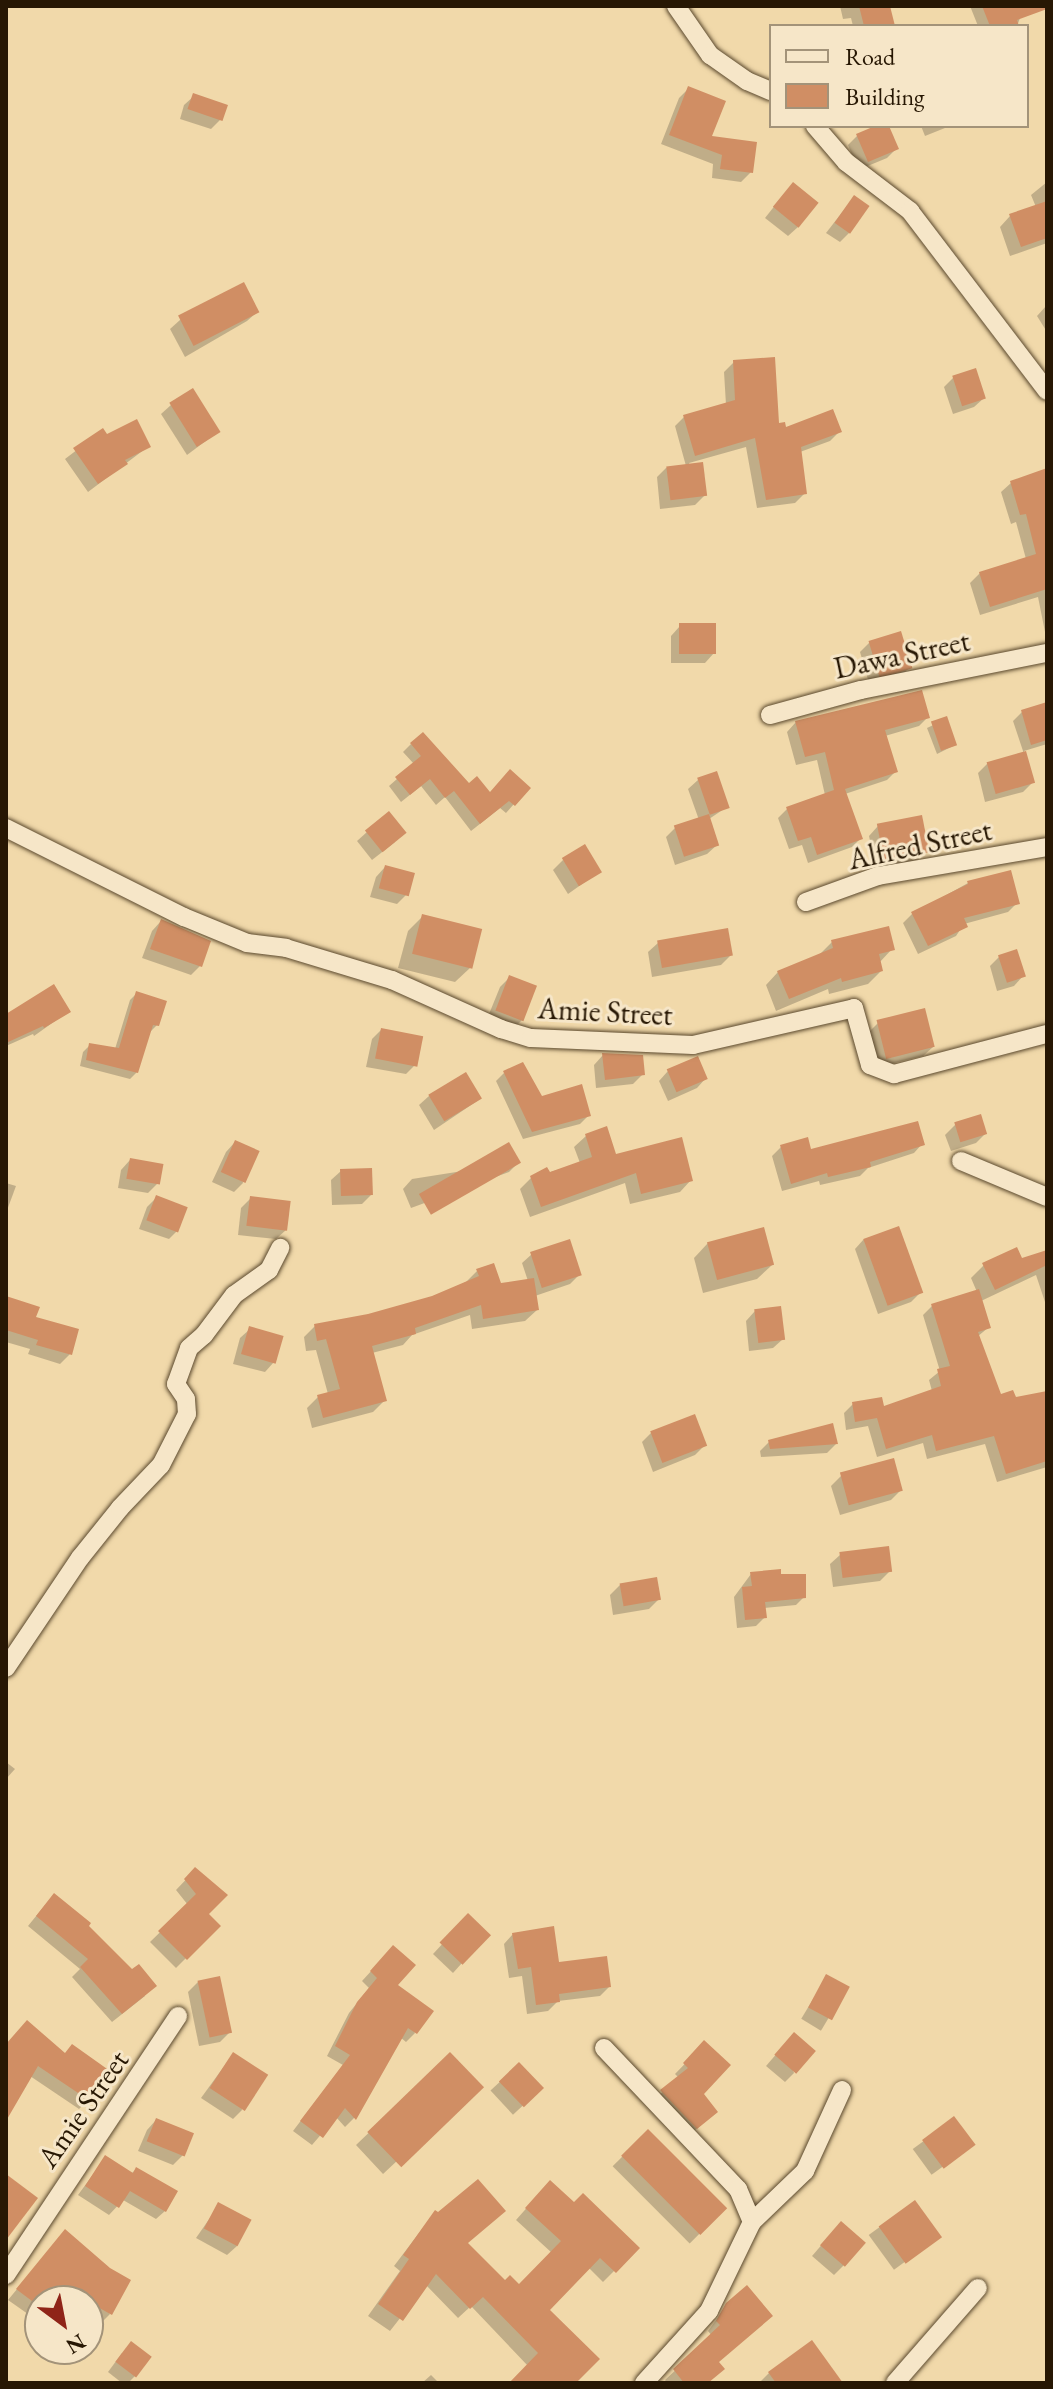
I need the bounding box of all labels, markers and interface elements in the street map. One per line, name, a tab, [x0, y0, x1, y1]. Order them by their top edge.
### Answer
legend	[769, 24, 1029, 128]
text: Road	[845, 41, 895, 72]
text: Building	[845, 81, 925, 112]
street label: Dawa Street	[831, 623, 973, 687]
street label: Alfred Street	[845, 812, 995, 878]
street label: Amie Street	[537, 990, 673, 1034]
street label: Amie Street	[30, 2043, 136, 2175]
north arrow	[24, 2285, 104, 2365]
text: N	[61, 2327, 91, 2361]

